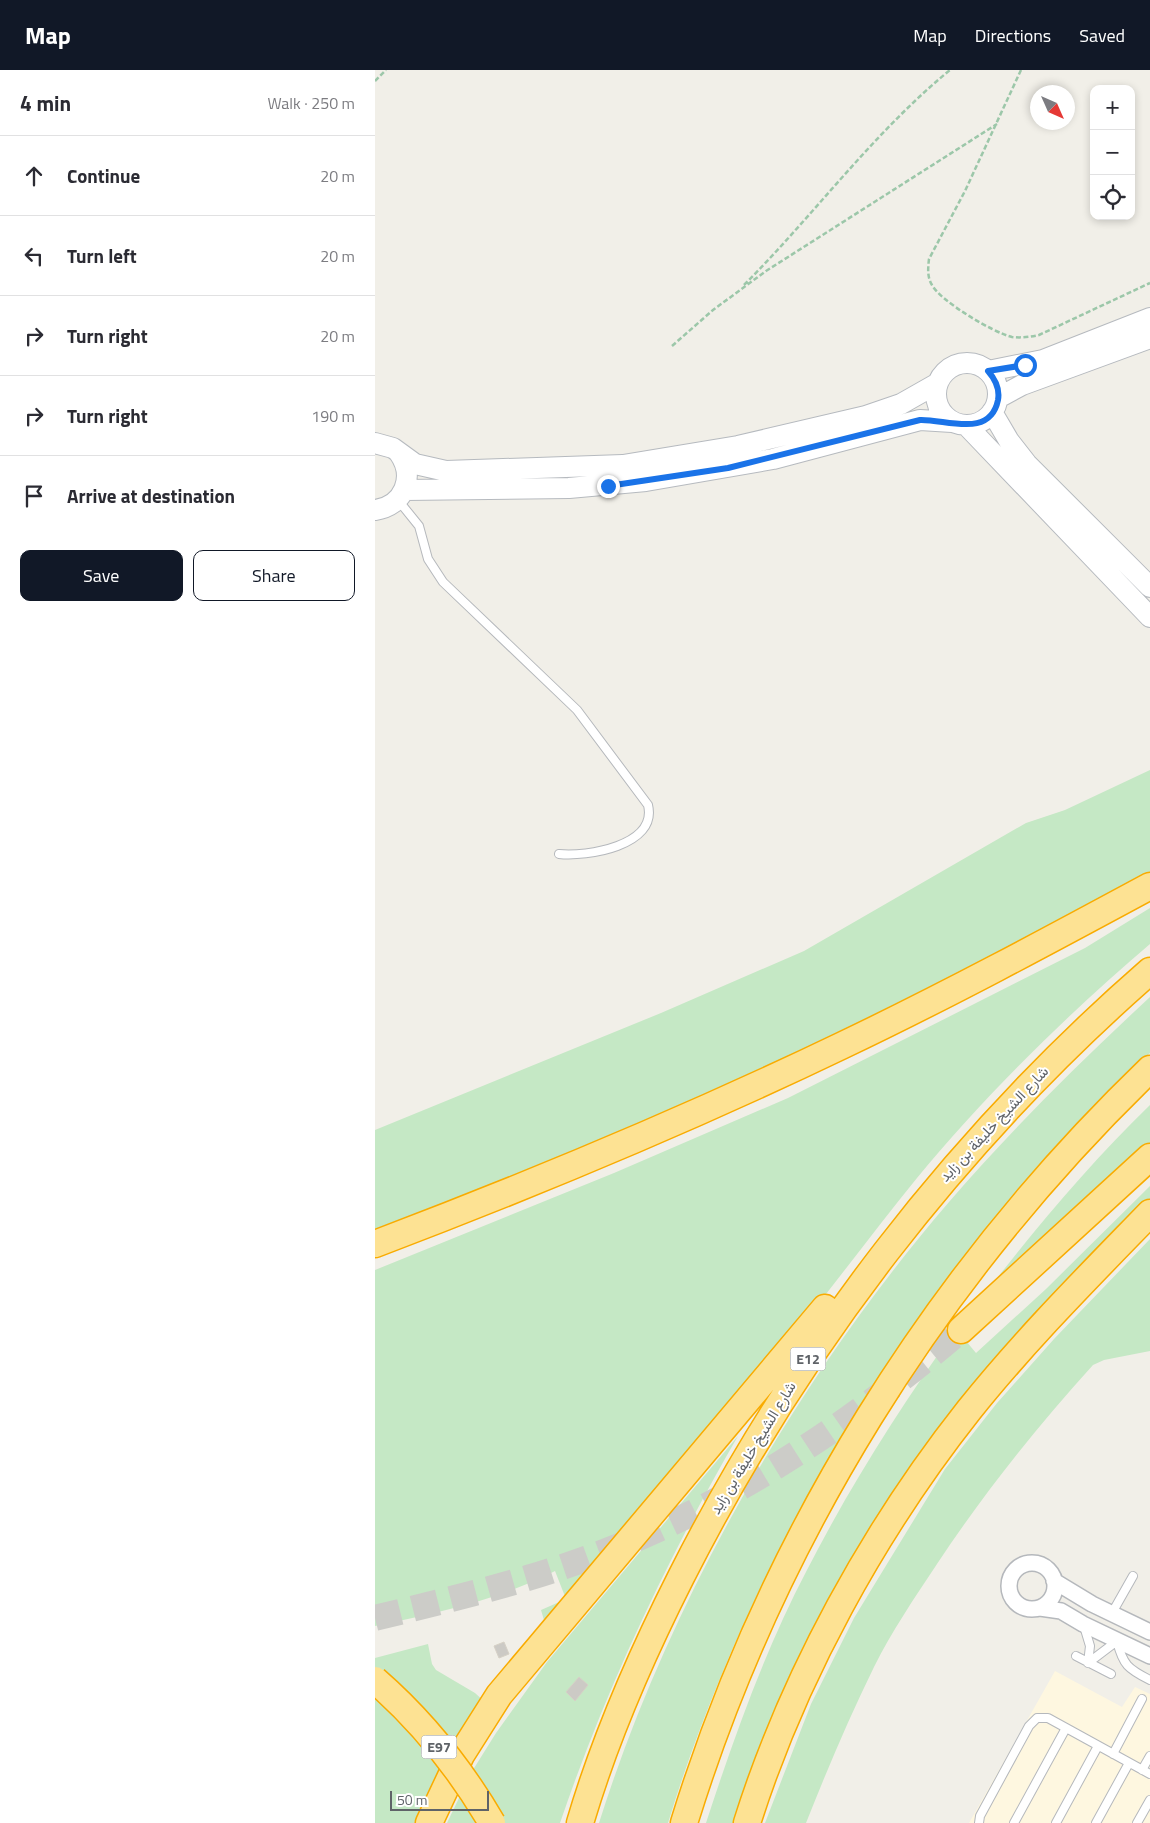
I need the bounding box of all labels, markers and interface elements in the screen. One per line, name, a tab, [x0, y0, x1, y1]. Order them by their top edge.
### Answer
text: Map	[25, 17, 71, 53]
text: Map	[913, 22, 947, 49]
text: Directions	[975, 22, 1051, 49]
text: Saved	[1079, 22, 1125, 49]
north arrow	[1030, 85, 1075, 130]
map controls	[1090, 85, 1135, 220]
button: +	[1090, 85, 1135, 130]
text: 4 min	[20, 87, 71, 119]
text: Walk · 250 m	[267, 91, 355, 115]
button: −	[1090, 130, 1135, 175]
text: Continue	[67, 161, 140, 190]
icon: ahead	[20, 162, 48, 190]
text: 20 m	[320, 164, 355, 188]
button: locate	[1090, 175, 1135, 220]
text: Turn left	[67, 241, 137, 270]
icon: left	[20, 242, 48, 270]
text: 20 m	[320, 244, 355, 268]
text: Turn right	[67, 321, 148, 350]
icon: right	[20, 322, 48, 350]
text: 20 m	[320, 324, 355, 348]
route start	[1014, 354, 1037, 377]
text: Turn right	[67, 401, 148, 430]
icon: right	[20, 402, 48, 430]
text: 190 m	[311, 404, 355, 428]
route end	[597, 475, 620, 498]
text: Arrive at destination	[67, 481, 235, 510]
icon: arrive	[20, 482, 48, 510]
button: Save	[20, 550, 183, 601]
button: Share	[193, 550, 355, 601]
street label: شارع الشيخ خليفة بن زايد	[934, 1060, 1054, 1187]
road number: E12	[791, 1348, 825, 1370]
street label: شارع الشيخ خليفة بن زايد	[704, 1377, 802, 1519]
road number: E97	[421, 1735, 457, 1758]
scale bar	[390, 1788, 489, 1811]
text: 50 m	[397, 1789, 427, 1810]

